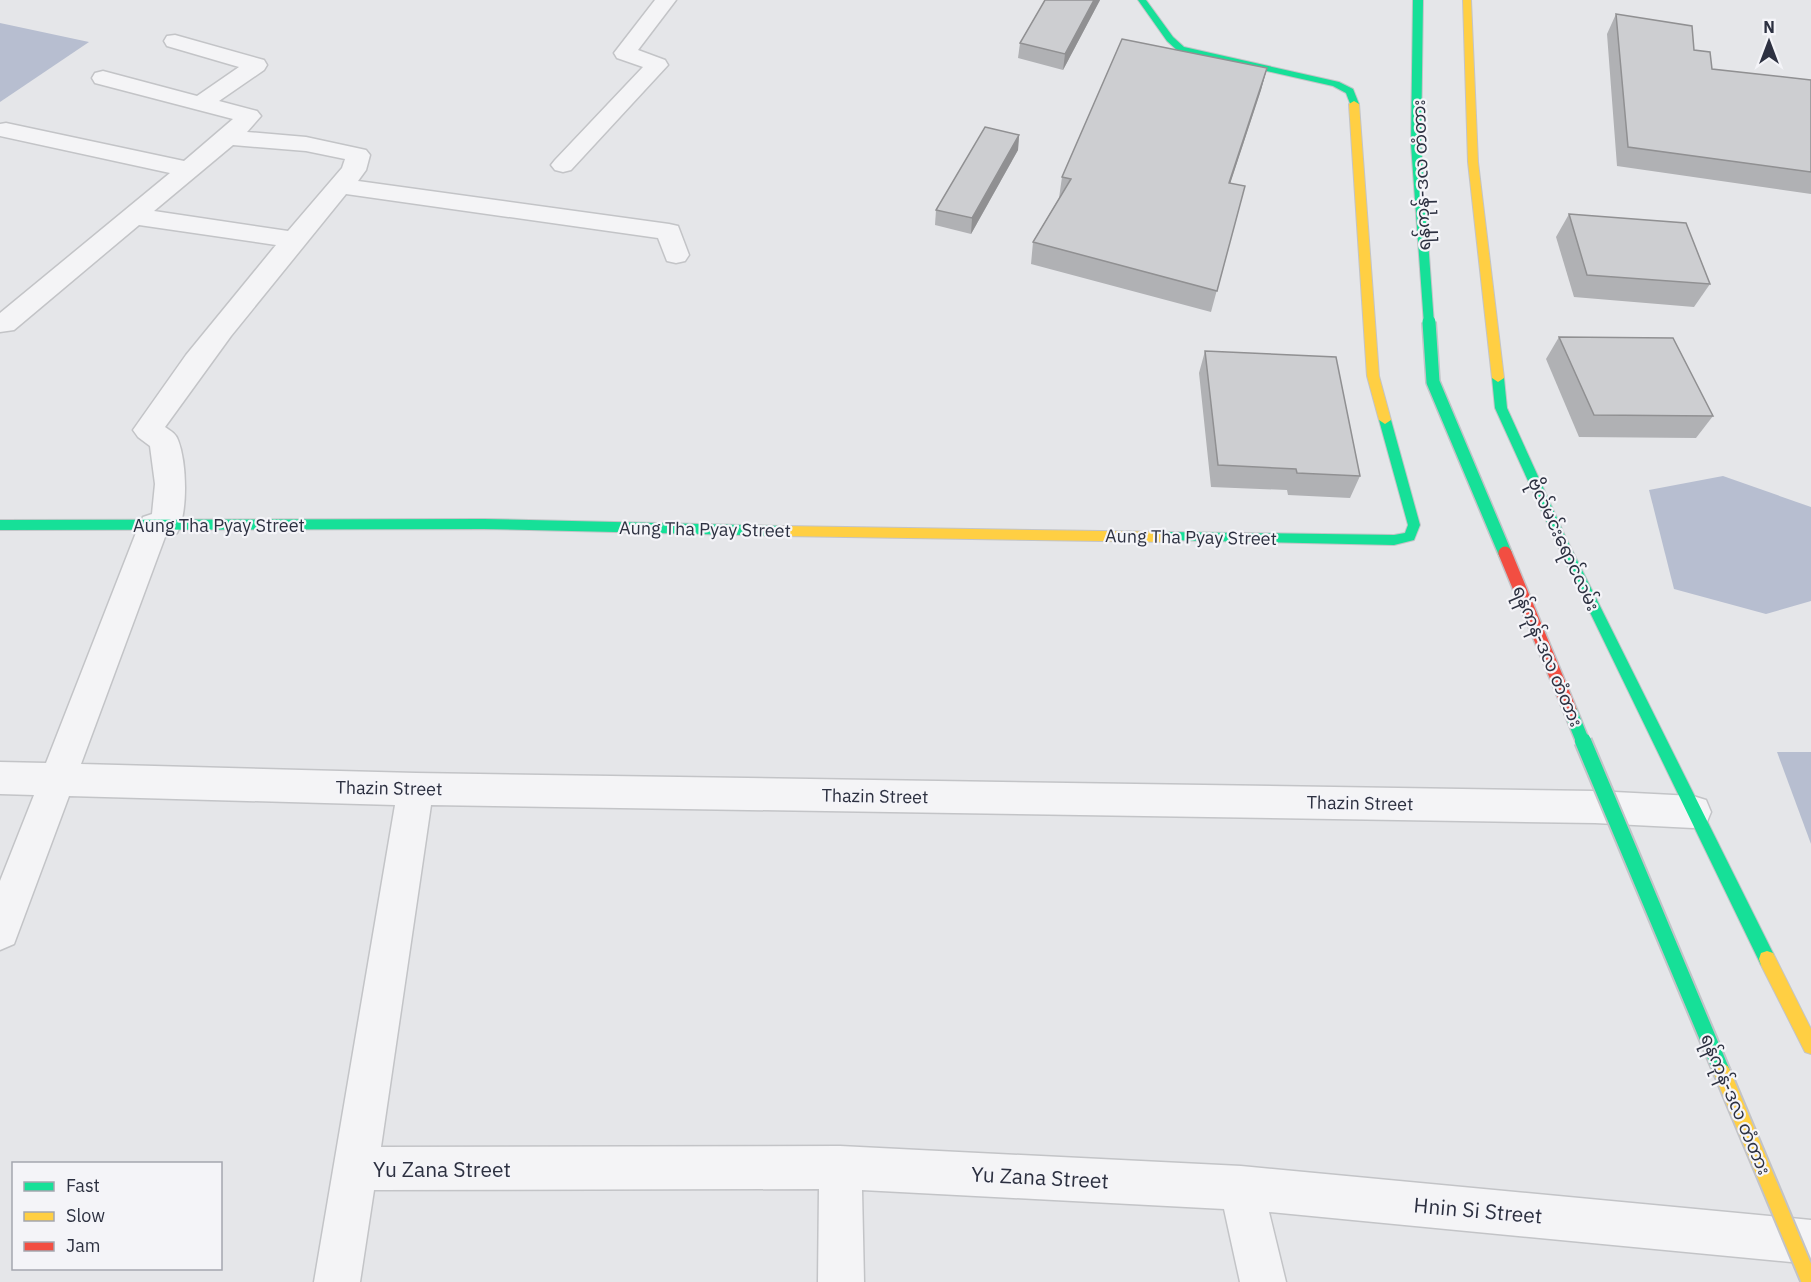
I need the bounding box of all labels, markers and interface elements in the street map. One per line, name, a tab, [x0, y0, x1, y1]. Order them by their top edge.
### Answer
north arrow	[1739, 12, 1799, 72]
text: N	[1763, 17, 1775, 37]
street label: ရန်ကုန်-ဒလ တံတား	[1406, 99, 1439, 251]
street label: ဗိုလ်မင်းရောင်လမ်း	[1519, 473, 1607, 616]
street label: Aung Tha Pyay Street	[133, 514, 305, 537]
street label: Aung Tha Pyay Street	[619, 516, 791, 542]
street label: Aung Tha Pyay Street	[1105, 524, 1277, 550]
street label: ရန်ကုန်-ဒလ တံတား	[1504, 581, 1589, 732]
street label: Thazin Street	[335, 776, 443, 800]
street label: Thazin Street	[821, 784, 929, 808]
street label: Thazin Street	[1306, 791, 1414, 815]
street label: ရန်ကုန်-ဒလ တံတား	[1692, 1029, 1777, 1180]
street label: Yu Zana Street	[373, 1155, 511, 1183]
street label: Yu Zana Street	[970, 1159, 1110, 1195]
legend	[12, 1162, 222, 1270]
text: Fast	[66, 1174, 100, 1197]
street label: Hnin Si Street	[1413, 1190, 1543, 1230]
text: Slow	[66, 1204, 105, 1227]
text: Jam	[66, 1234, 101, 1257]

